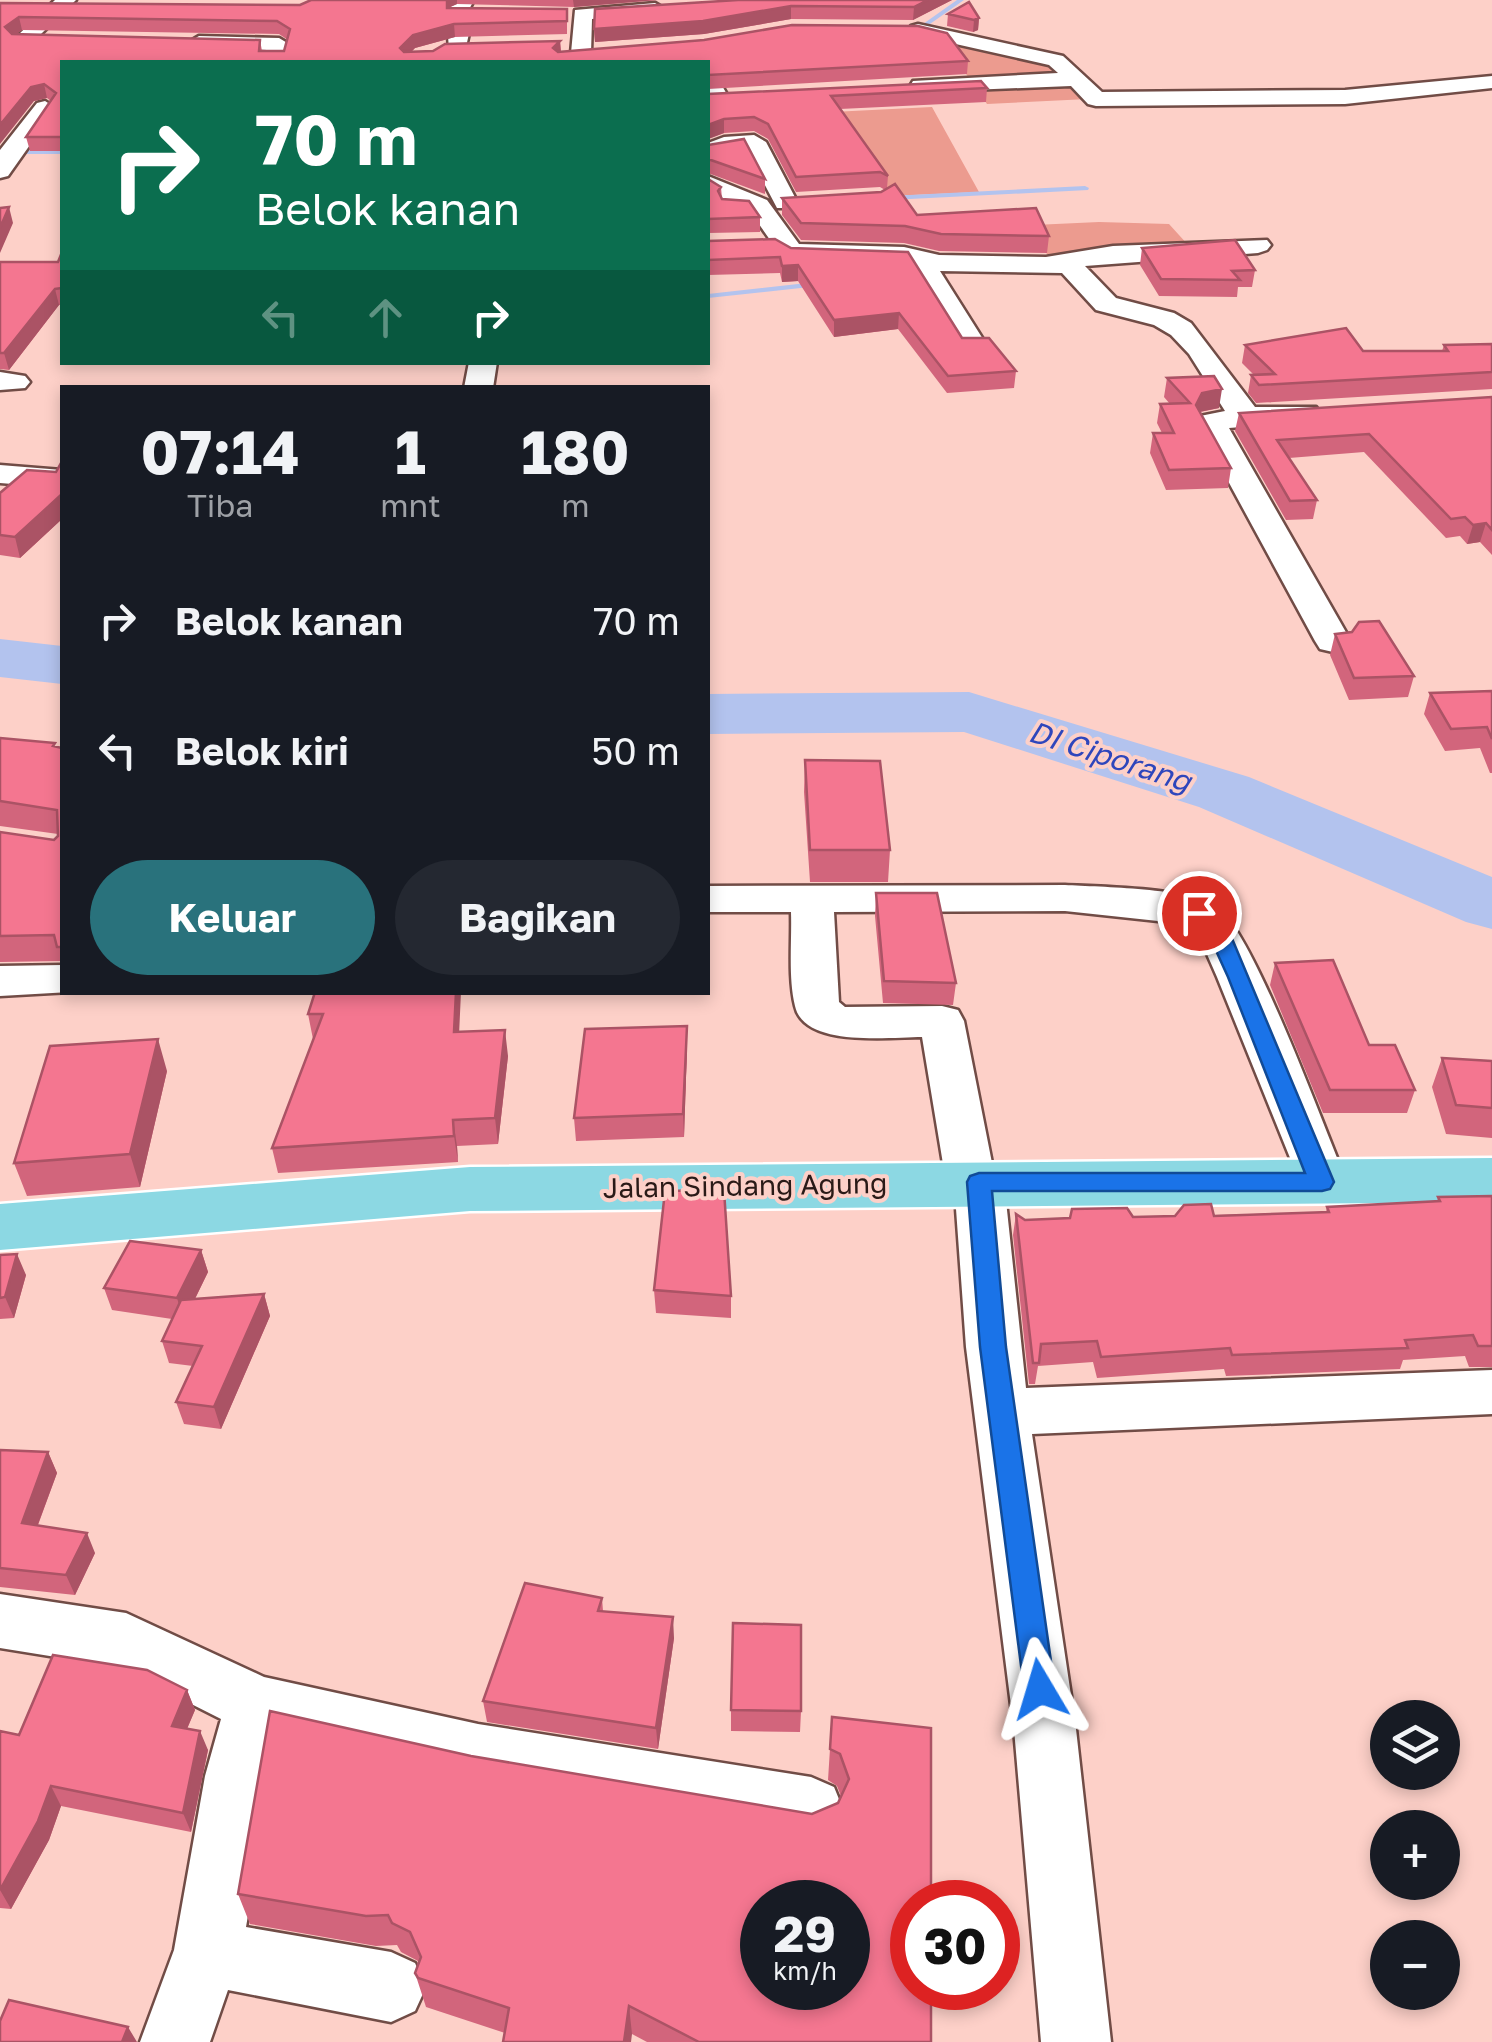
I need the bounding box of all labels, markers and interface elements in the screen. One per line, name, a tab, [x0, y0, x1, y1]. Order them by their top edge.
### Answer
text: 70 m	[255, 96, 417, 180]
icon: right	[90, 100, 220, 230]
text: Belok kanan	[255, 181, 520, 235]
icon: left	[253, 290, 308, 345]
icon: ahead	[358, 290, 413, 345]
icon: right	[463, 290, 518, 345]
text: 07:14	[140, 415, 300, 487]
text: 1	[395, 415, 426, 487]
text: 180	[521, 415, 630, 487]
text: Tiba	[187, 486, 253, 524]
text: mnt	[380, 486, 441, 524]
text: m	[561, 486, 590, 524]
icon: right	[90, 593, 145, 648]
text: Belok kanan	[175, 598, 403, 643]
text: 70 m	[593, 598, 680, 643]
water label: DI Ciporang	[1025, 713, 1198, 800]
icon: left	[90, 723, 145, 778]
text: Belok kiri	[175, 728, 349, 773]
text: 50 m	[591, 728, 680, 773]
button: Keluar	[90, 860, 375, 975]
button: Bagikan	[395, 860, 680, 975]
pin	[1157, 871, 1242, 956]
icon: arrive	[1172, 886, 1227, 941]
street label: Jalan Sindang Agung	[602, 1166, 888, 1204]
position arrow	[988, 1637, 1092, 1741]
map controls	[1370, 1700, 1460, 2010]
button: layers	[1370, 1700, 1460, 1790]
button: +	[1370, 1810, 1460, 1900]
speed limit sign: 30	[890, 1880, 1020, 2010]
text: 29	[774, 1903, 836, 1963]
button: −	[1370, 1920, 1460, 2010]
text: km/h	[773, 1955, 837, 1986]

